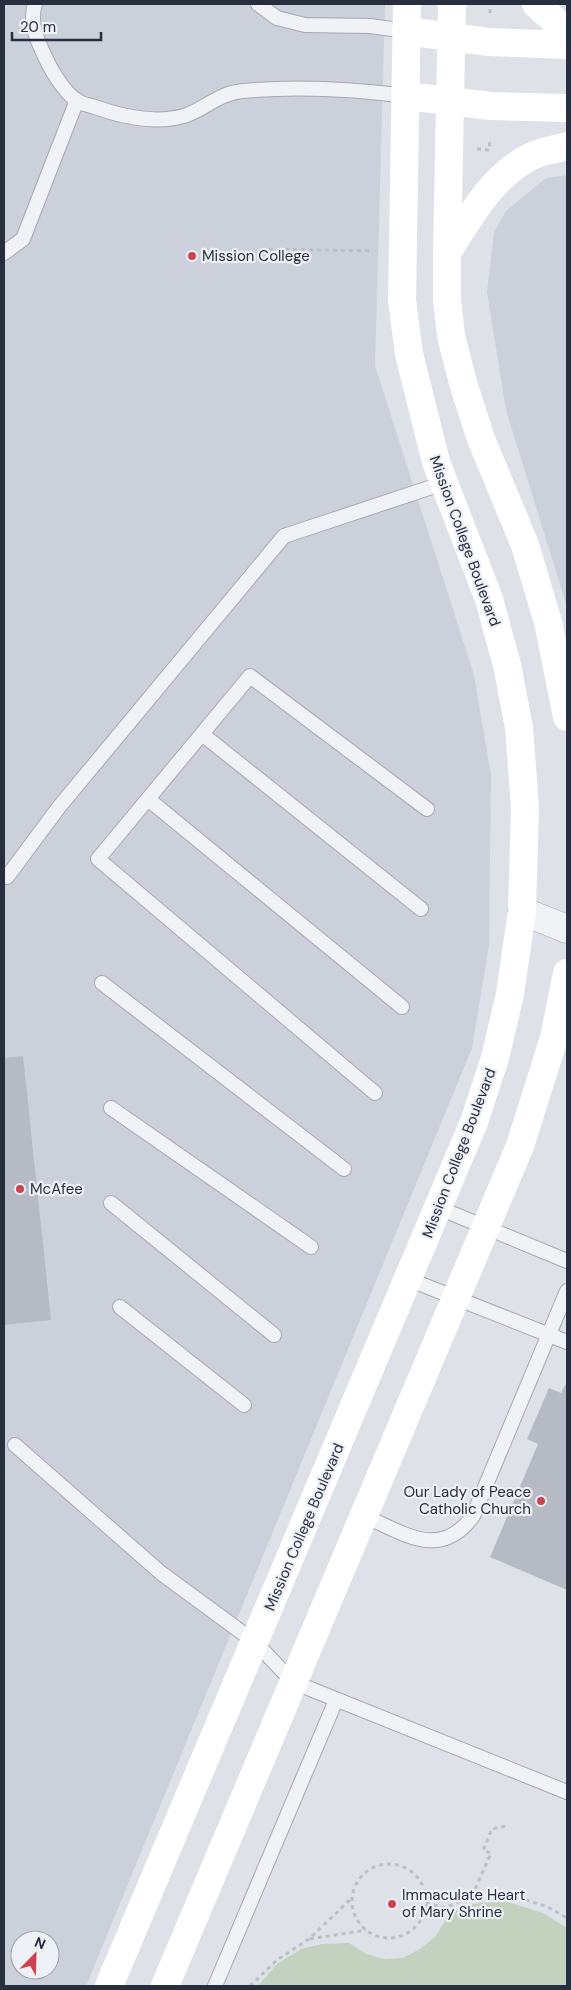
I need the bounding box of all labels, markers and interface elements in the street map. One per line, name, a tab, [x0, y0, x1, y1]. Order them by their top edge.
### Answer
scale bar	[12, 10, 101, 42]
text: 20 m	[20, 17, 56, 37]
place label: Mission College	[202, 246, 310, 266]
marker: Mission College	[186, 250, 198, 262]
street label: Mission College Boulevard	[425, 453, 505, 629]
street label: Mission College Boulevard	[417, 1065, 501, 1241]
place label: McAfee	[30, 1179, 83, 1199]
marker: McAfee	[14, 1183, 26, 1195]
street label: Mission College Boulevard	[260, 1440, 348, 1614]
place label: Our Lady of Peace Catholic Church	[403, 1482, 531, 1519]
marker: Our Lady of Peace Catholic Church	[535, 1495, 547, 1507]
place label: Immaculate Heart of Mary Shrine	[402, 1885, 525, 1922]
marker: Immaculate Heart of Mary Shrine	[386, 1898, 398, 1910]
north arrow	[10, 1930, 60, 1980]
text: N	[32, 1933, 48, 1953]

